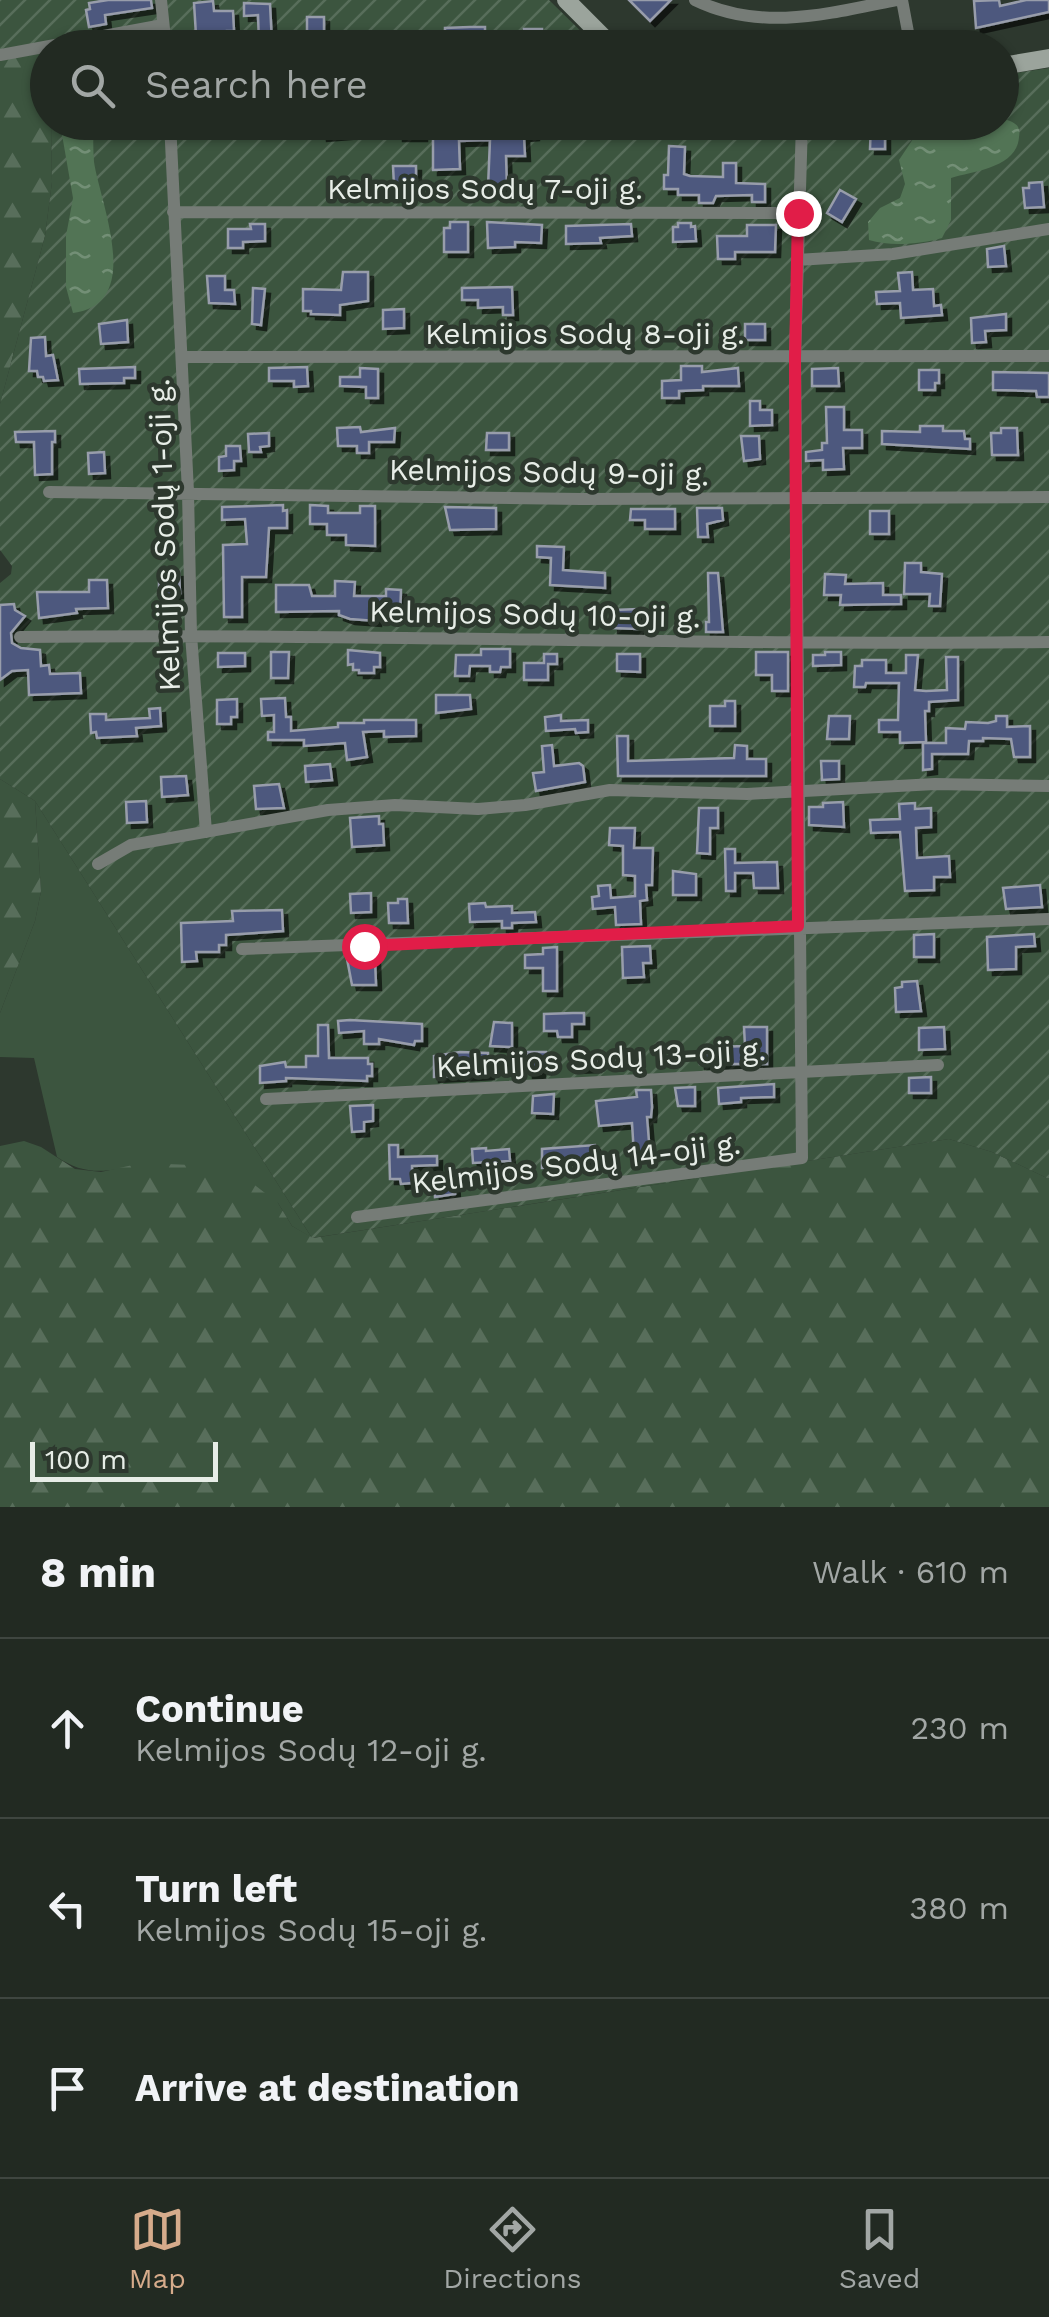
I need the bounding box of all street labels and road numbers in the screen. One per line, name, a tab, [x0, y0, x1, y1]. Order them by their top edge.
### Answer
street label: Kelmijos Sodų 7-oji g.	[327, 171, 643, 206]
street label: Kelmijos Sodų 8-oji g.	[425, 316, 745, 351]
street label: Kelmijos Sodų 1-oji g.	[141, 378, 187, 692]
street label: Kelmijos Sodų 9-oji g.	[389, 452, 709, 492]
street label: Kelmijos Sodų 10-oji g.	[369, 594, 701, 634]
street label: Kelmijos Sodų 13-oji g.	[435, 1032, 767, 1084]
street label: Kelmijos Sodų 14-oji g.	[410, 1125, 742, 1201]

